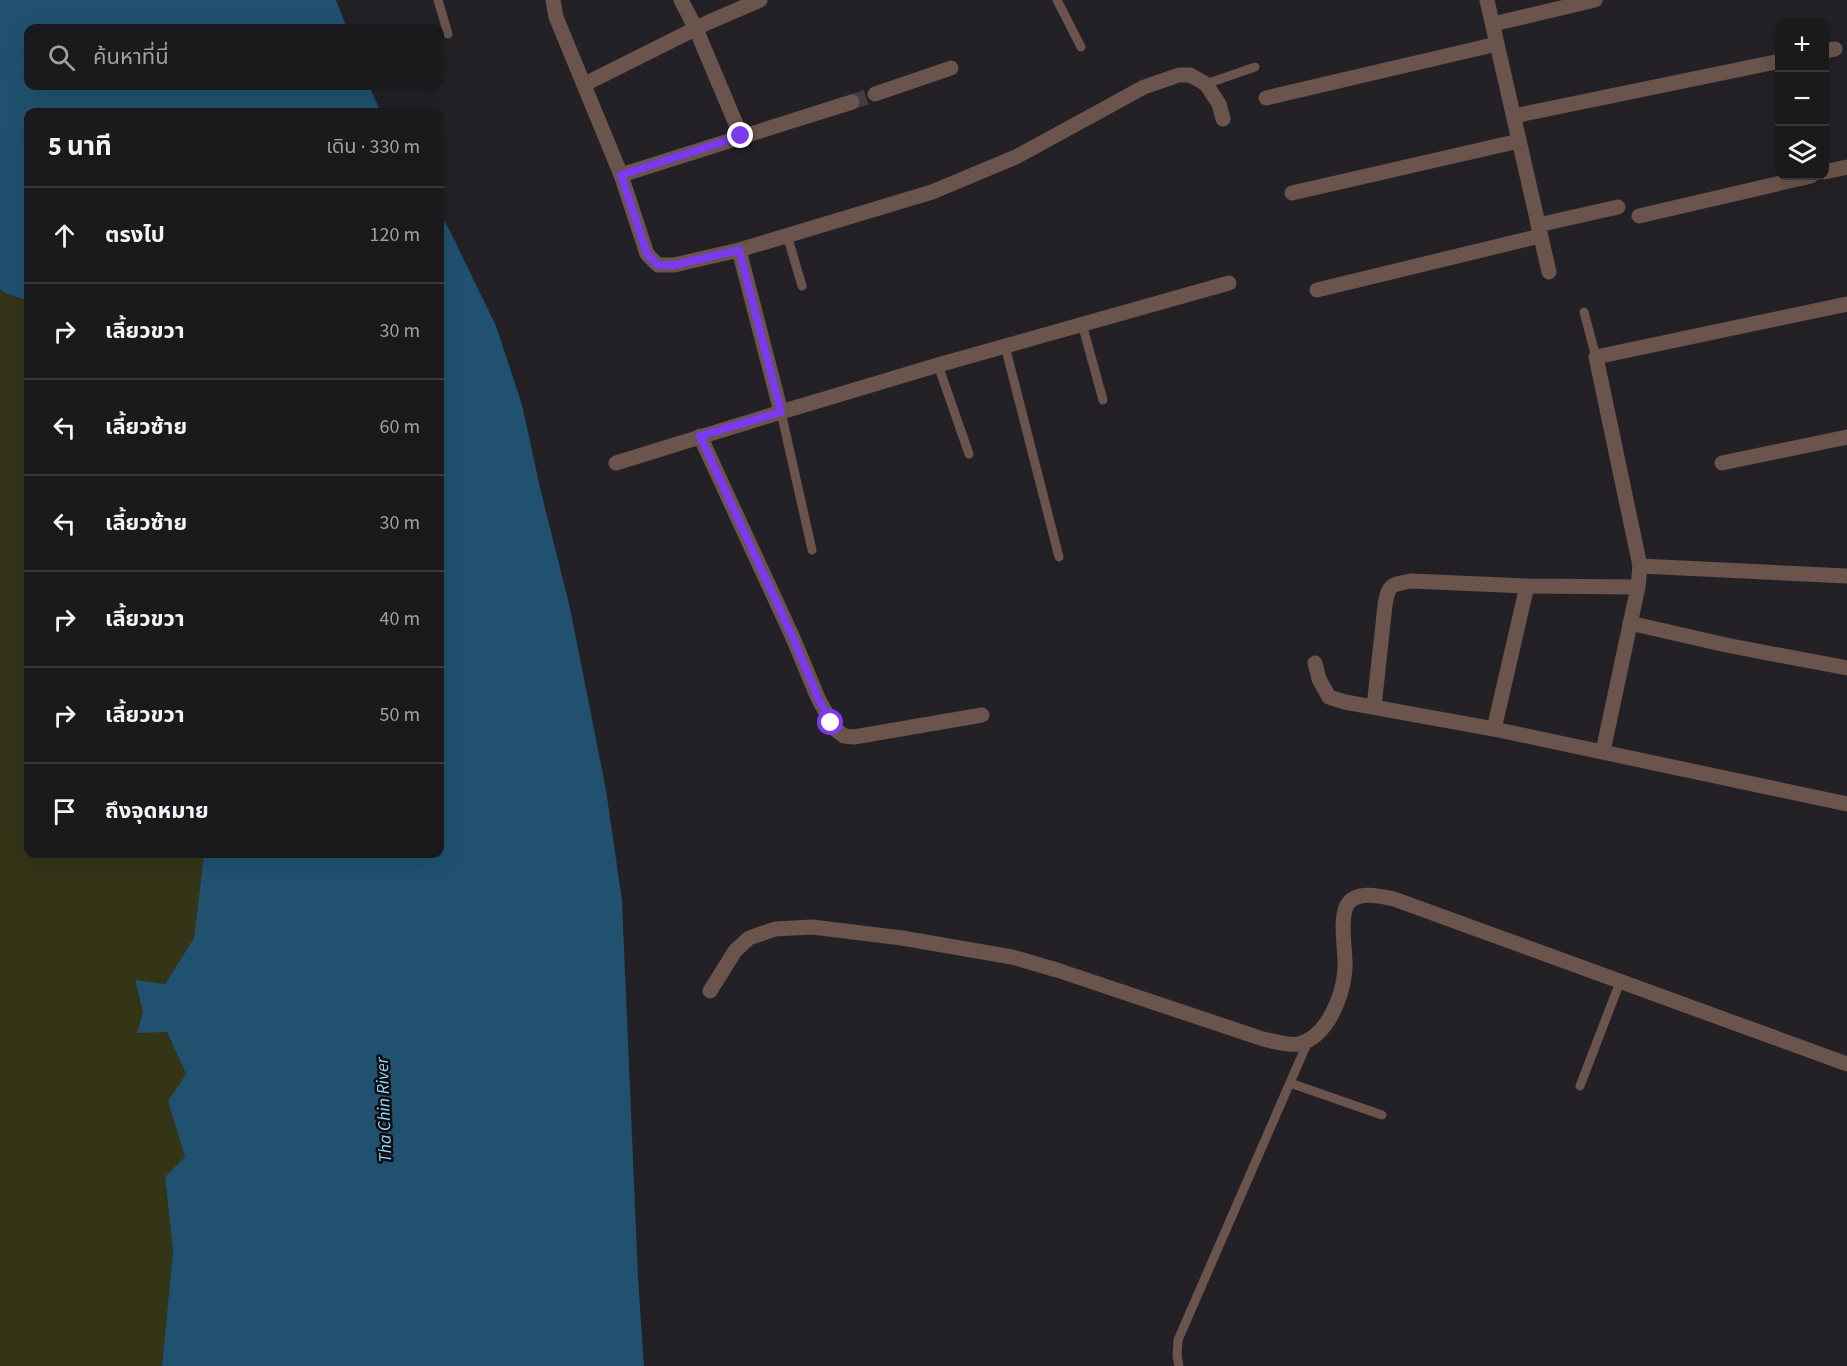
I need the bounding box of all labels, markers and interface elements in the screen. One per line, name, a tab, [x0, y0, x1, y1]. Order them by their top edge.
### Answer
map controls	[1775, 18, 1829, 180]
button: +	[1775, 18, 1829, 72]
search box	[24, 24, 444, 90]
icon: search	[45, 41, 78, 74]
text: ค้นหาที่นี่	[93, 41, 169, 73]
button: −	[1775, 72, 1829, 126]
route end	[727, 122, 753, 148]
button: layers	[1775, 126, 1829, 180]
text: 5 นาที	[48, 128, 112, 165]
text: เดิน · 330 m	[326, 133, 420, 161]
icon: ahead	[48, 219, 81, 252]
text: ตรงไป	[105, 219, 165, 251]
text: 120 m	[370, 221, 420, 249]
icon: right	[48, 315, 81, 348]
text: เลี้ยวขวา	[105, 315, 185, 347]
text: 30 m	[380, 317, 420, 345]
icon: left	[48, 411, 81, 444]
text: เลี้ยวซ้าย	[105, 411, 187, 443]
text: 60 m	[380, 413, 420, 441]
icon: left	[48, 507, 81, 540]
text: เลี้ยวซ้าย	[105, 507, 187, 539]
text: 30 m	[380, 509, 420, 537]
icon: right	[48, 603, 81, 636]
text: เลี้ยวขวา	[105, 603, 185, 635]
text: 40 m	[380, 605, 420, 633]
icon: right	[48, 699, 81, 732]
text: เลี้ยวขวา	[105, 699, 185, 731]
text: 50 m	[380, 701, 420, 729]
route start	[817, 709, 843, 735]
icon: arrive	[48, 795, 81, 828]
text: ถึงจุดหมาย	[105, 795, 209, 827]
water label: Tha Chin River	[370, 1056, 398, 1163]

